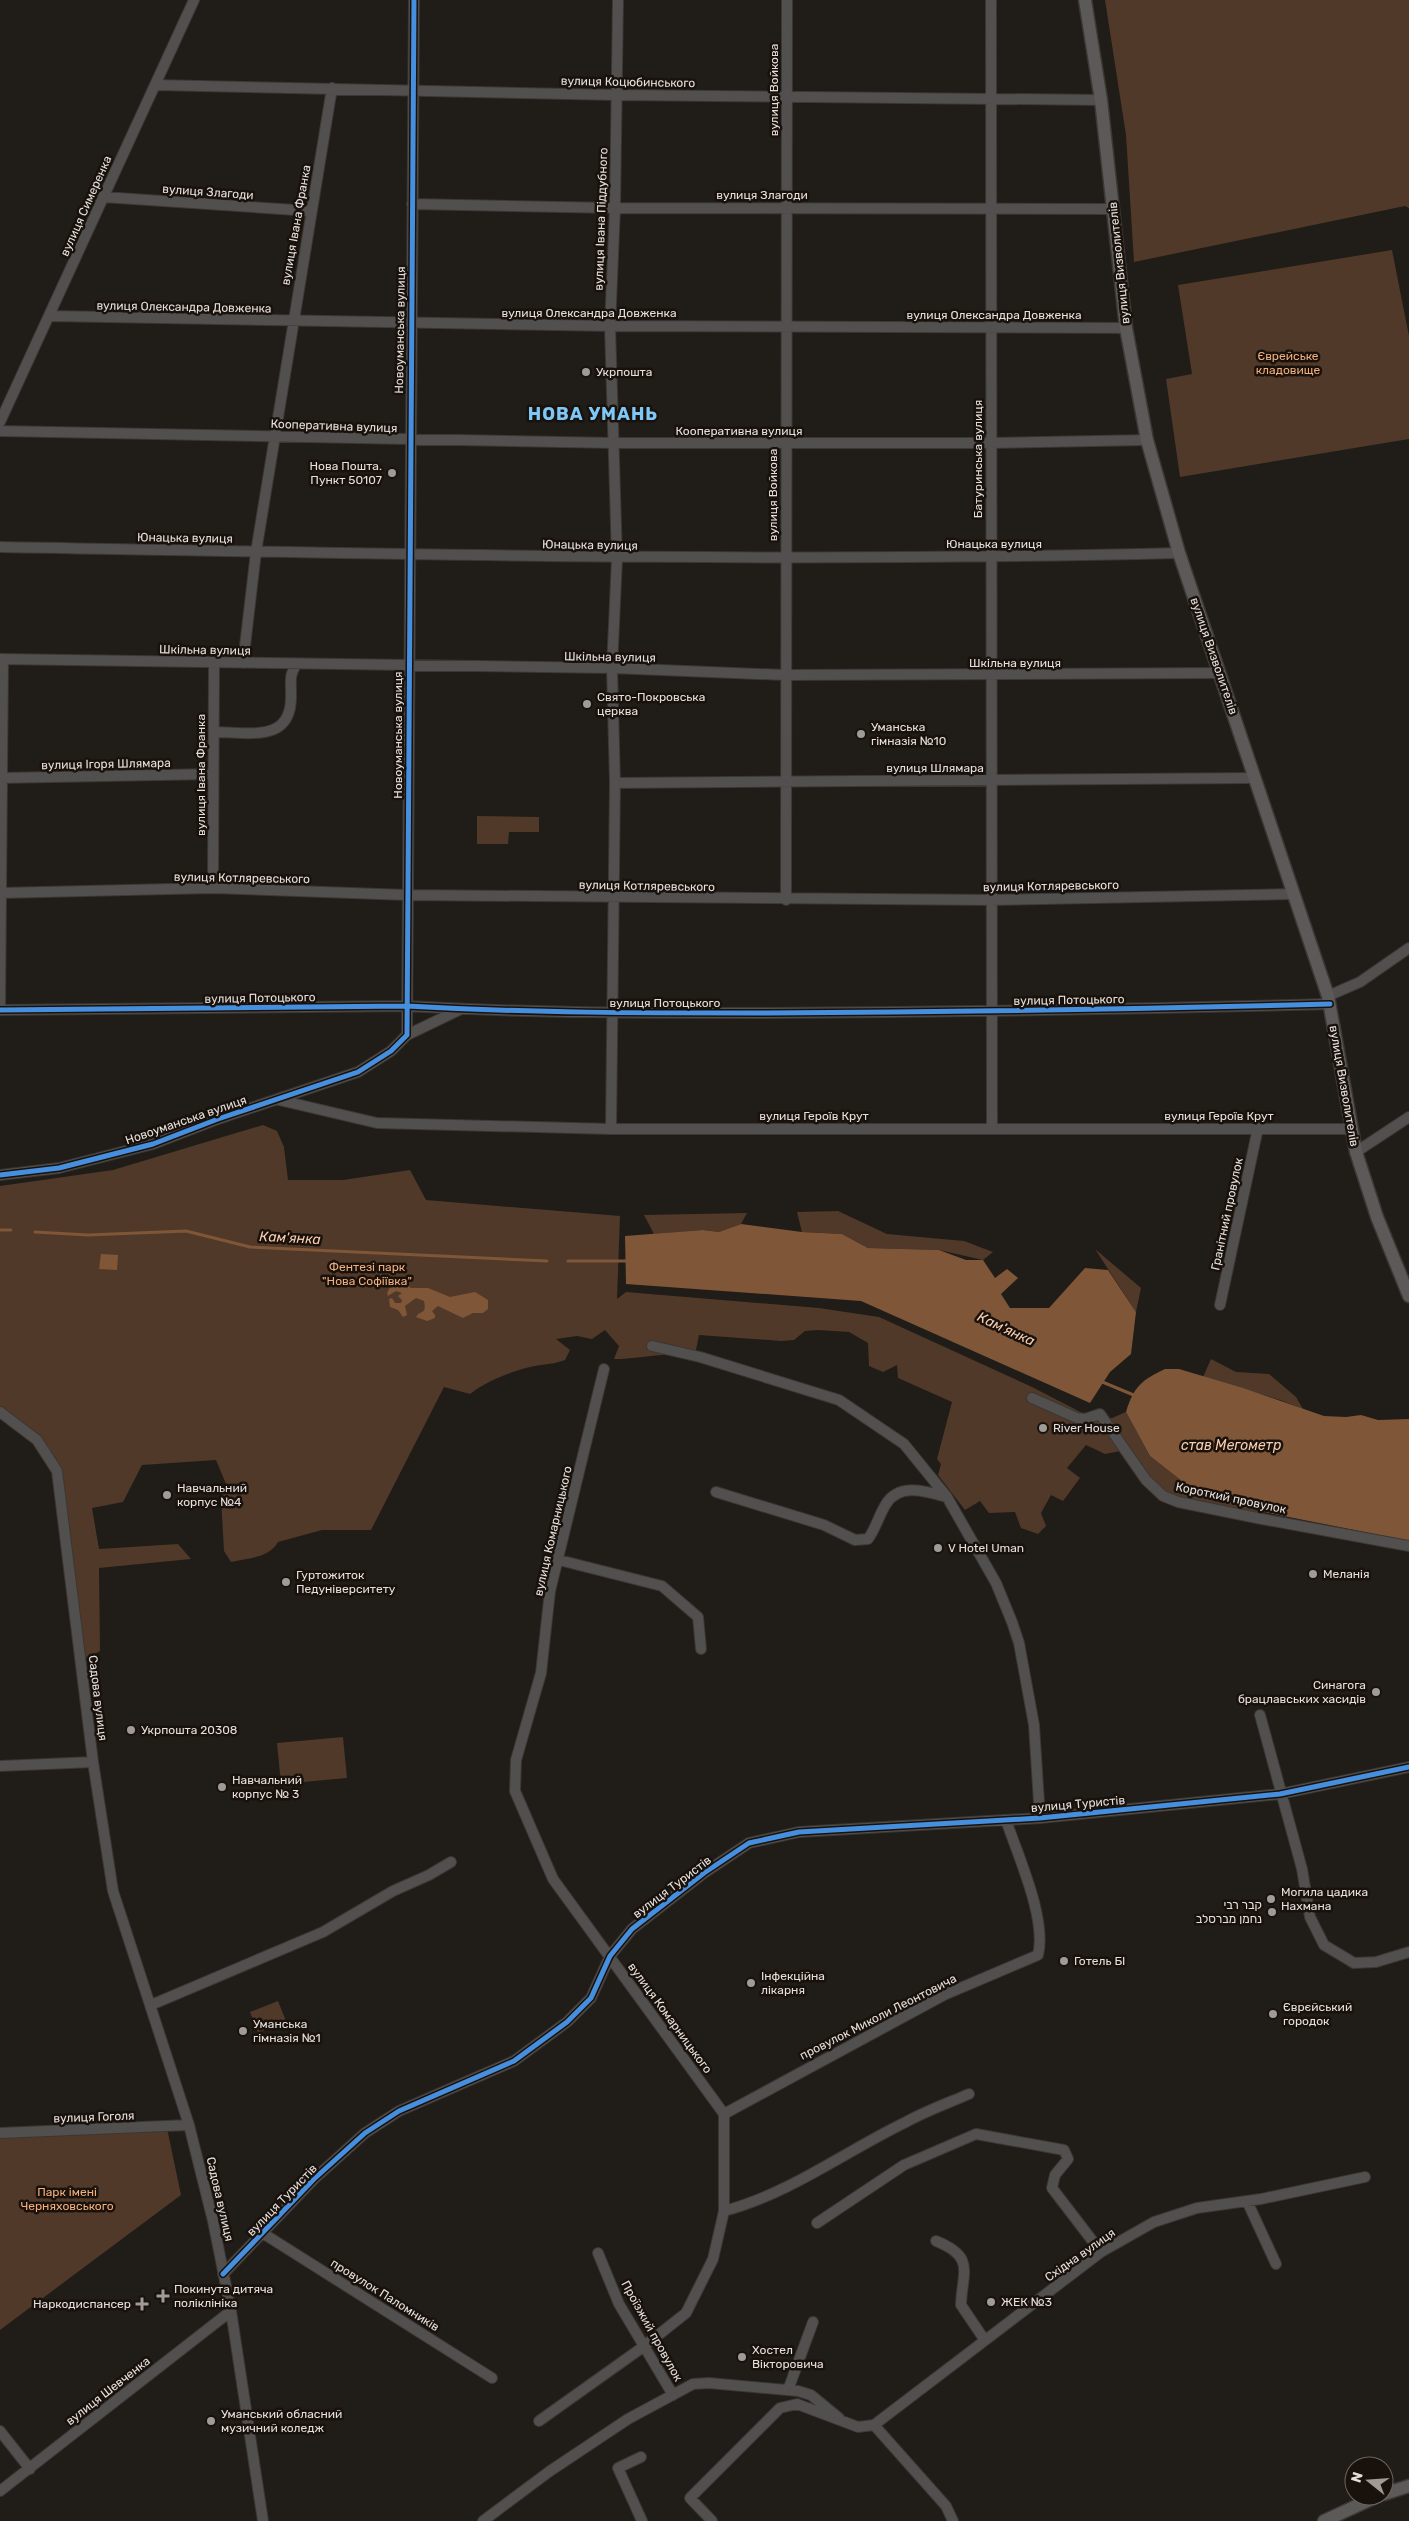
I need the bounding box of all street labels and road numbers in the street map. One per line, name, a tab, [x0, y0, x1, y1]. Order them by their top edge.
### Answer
street label: вулиця Войкова	[767, 44, 781, 136]
street label: вулиця Коцюбинського	[561, 74, 695, 90]
street label: вулиця Івана Піддубного	[592, 147, 610, 291]
street label: вулиця Симеренка	[58, 154, 114, 258]
street label: вулиця Івана Франка	[279, 164, 313, 286]
street label: вулиця Злагоди	[162, 182, 254, 202]
street label: вулиця Злагоди	[716, 188, 808, 202]
street label: вулиця Визволителів	[1106, 201, 1132, 325]
street label: Новоуманська вулиця	[392, 266, 408, 394]
street label: вулиця Олександра Довженка	[96, 298, 272, 316]
street label: вулиця Олександра Довженка	[501, 306, 677, 320]
street label: вулиця Олександра Довженка	[906, 308, 1082, 322]
street label: Батуринська вулиця	[971, 400, 985, 518]
street label: Кооперативна вулиця	[270, 417, 398, 435]
street label: Кооперативна вулиця	[676, 424, 802, 438]
street label: вулиця Войкова	[766, 449, 780, 541]
street label: Юнацька вулиця	[137, 530, 233, 546]
street label: Юнацька вулиця	[542, 537, 638, 553]
street label: Юнацька вулиця	[946, 537, 1042, 551]
street label: вулиця Визволителів	[1187, 596, 1241, 717]
street label: Шкільна вулиця	[159, 642, 251, 658]
street label: Шкільна вулиця	[564, 649, 656, 665]
street label: Шкільна вулиця	[969, 656, 1061, 670]
street label: Новоуманська вулиця	[391, 671, 405, 799]
street label: вулиця Івана Франка	[194, 714, 208, 836]
street label: вулиця Ігоря Шлямара	[41, 756, 171, 772]
street label: вулиця Шлямара	[886, 761, 984, 775]
street label: вулиця Котляревського	[174, 870, 310, 886]
street label: вулиця Котляревського	[579, 878, 715, 894]
street label: вулиця Котляревського	[983, 878, 1119, 894]
street label: вулиця Потоцького	[204, 990, 316, 1006]
street label: вулиця Потоцького	[1013, 992, 1125, 1008]
street label: вулиця Потоцького	[610, 996, 721, 1010]
street label: вулиця Визволителів	[1326, 1024, 1362, 1148]
street label: Новоуманська вулиця	[124, 1093, 248, 1147]
street label: вулиця Героїв Крут	[759, 1109, 869, 1123]
street label: вулиця Героїв Крут	[1164, 1109, 1274, 1123]
street label: Гранітний провулок	[1208, 1156, 1246, 1272]
street label: вулиця Комарницького	[531, 1464, 575, 1598]
street label: Короткий провулок	[1174, 1479, 1288, 1517]
street label: Садова вулиця	[86, 1654, 110, 1742]
street label: вулиця Туристів	[1030, 1793, 1126, 1815]
street label: вулиця Туристів	[630, 1853, 714, 1921]
street label: вулиця Комарницького	[625, 1960, 715, 2076]
street label: провулок Миколи Леонтовича	[797, 1971, 959, 2063]
street label: вулиця Гоголя	[53, 2109, 135, 2125]
street label: Садова вулиця	[203, 2155, 237, 2243]
street label: вулиця Туристів	[244, 2161, 320, 2239]
street label: Східна вулиця	[1042, 2226, 1118, 2284]
street label: провулок Паломників	[328, 2256, 442, 2334]
street label: Проїзжий провулок	[618, 2278, 686, 2384]
street label: вулиця Шевченка	[63, 2354, 153, 2428]

